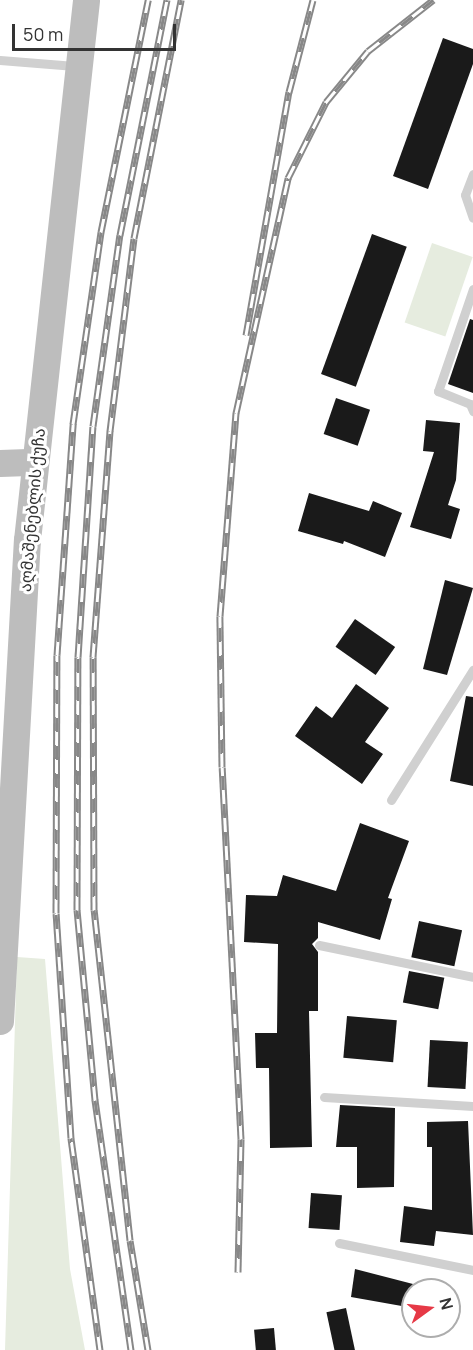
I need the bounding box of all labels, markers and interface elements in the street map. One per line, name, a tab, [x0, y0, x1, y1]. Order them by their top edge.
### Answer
scale bar	[15, 12, 178, 50]
text: 50 m	[23, 22, 63, 46]
street label: აღმაშენებლის ქუჩა	[15, 427, 49, 593]
north arrow	[401, 1278, 461, 1338]
text: N	[434, 1295, 459, 1312]

